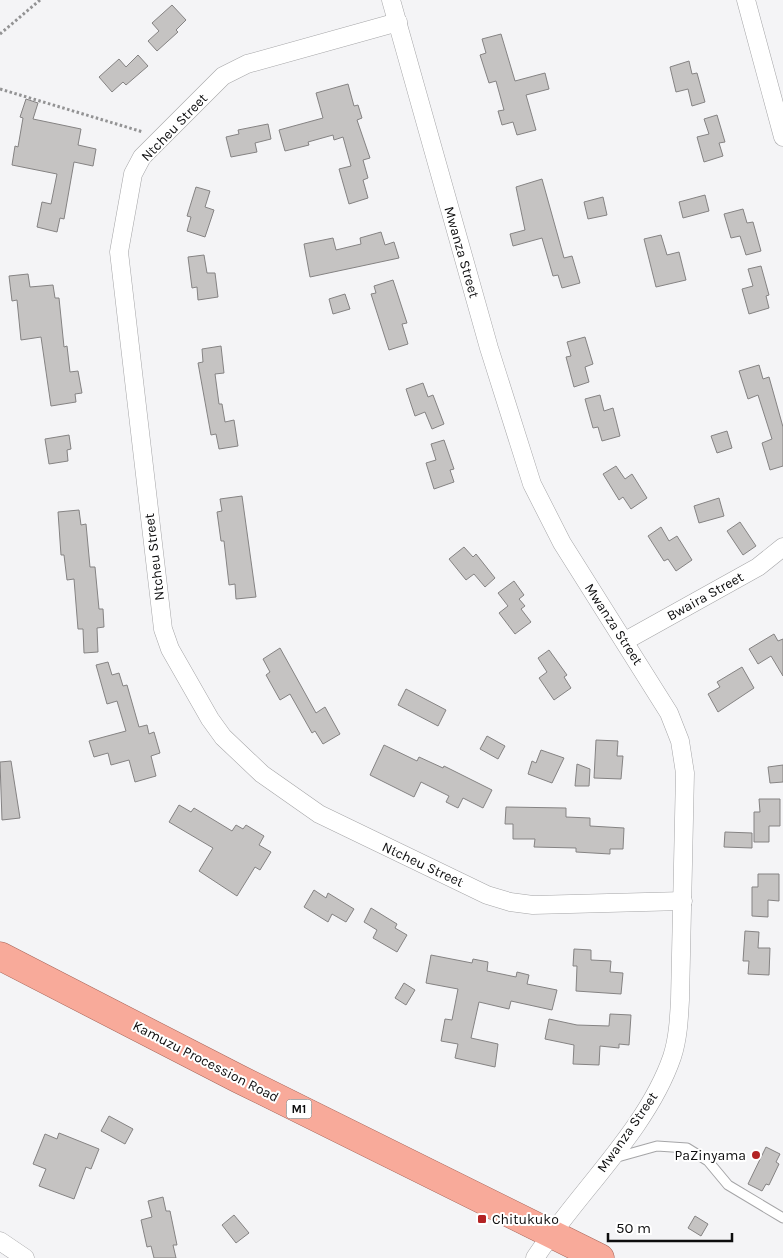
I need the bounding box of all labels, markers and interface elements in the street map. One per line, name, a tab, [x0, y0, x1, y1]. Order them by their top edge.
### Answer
street label: Ntcheu Street	[138, 90, 211, 165]
street label: Mwanza Street	[440, 204, 483, 300]
street label: Ntcheu Street	[141, 512, 168, 602]
street label: Bwaira Street	[664, 568, 747, 625]
street label: Mwanza Street	[581, 580, 646, 668]
street label: Ntcheu Street	[379, 838, 466, 891]
street label: Kamuzu Procession Road	[130, 1017, 282, 1106]
street label: Mwanza Street	[593, 1089, 661, 1176]
road number: M1	[286, 1100, 312, 1118]
place label: PaZinyama	[675, 1147, 746, 1164]
marker: PaZinyama	[750, 1149, 762, 1161]
scale bar	[608, 1210, 732, 1242]
place label: Chitukuko	[492, 1211, 559, 1228]
marker: Chitukuko	[476, 1213, 488, 1225]
text: 50 m	[616, 1219, 651, 1237]

